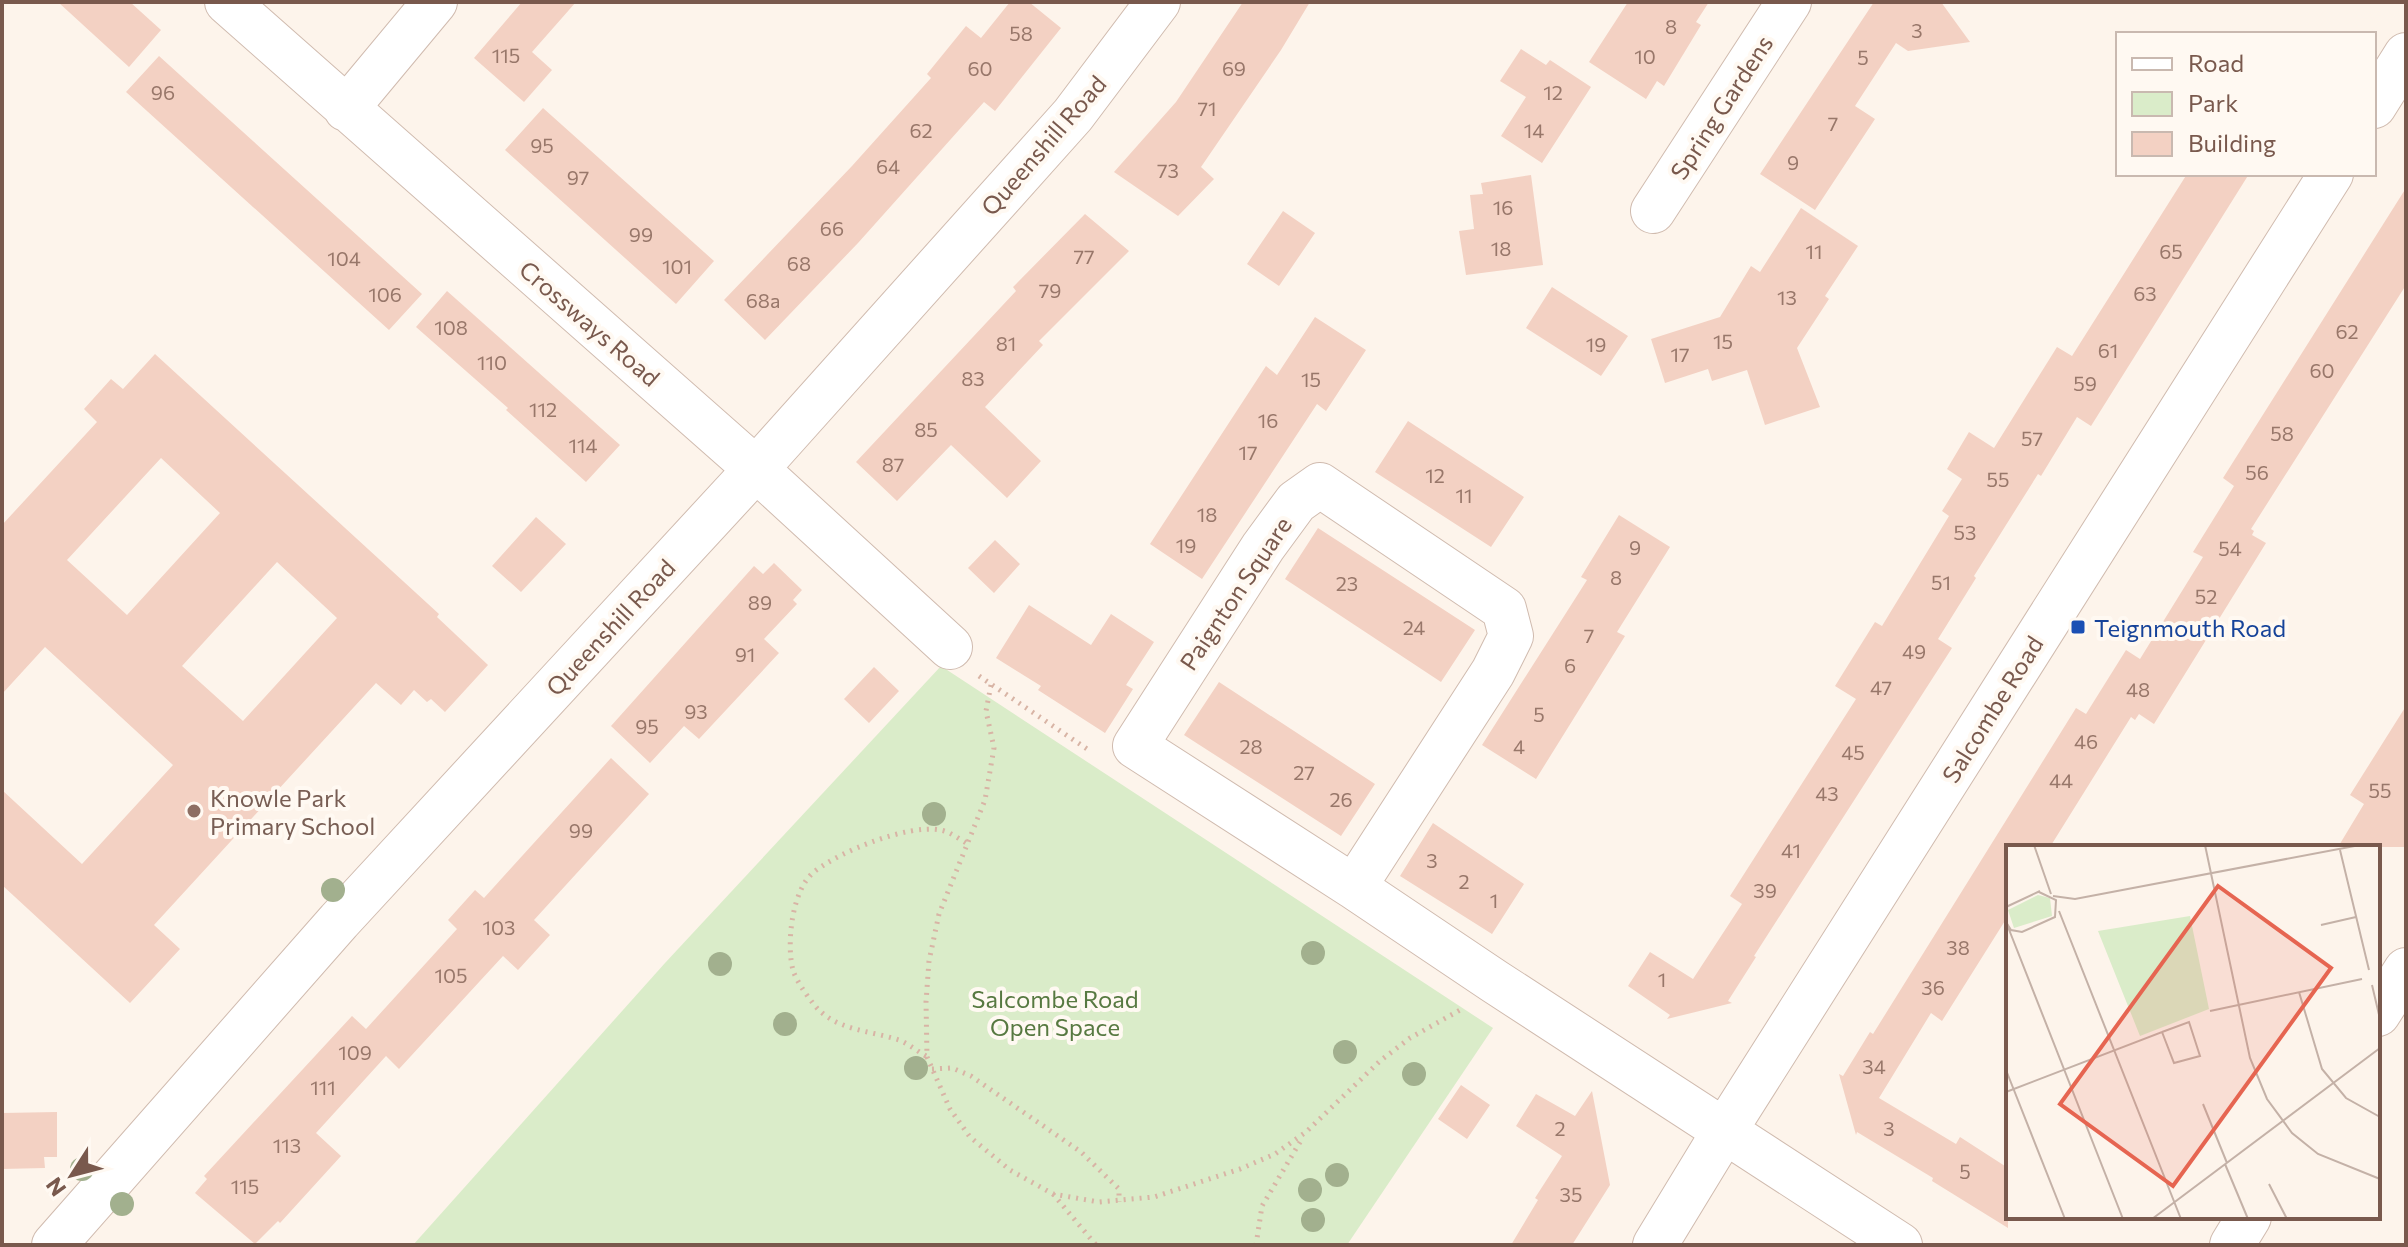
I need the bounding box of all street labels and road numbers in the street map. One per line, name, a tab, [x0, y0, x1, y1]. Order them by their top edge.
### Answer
street label: Spring Gardens	[1664, 30, 1778, 184]
street label: Queenshill Road	[974, 69, 1112, 221]
street label: Crossways Road	[514, 254, 666, 392]
street label: Paignton Square	[1173, 511, 1297, 675]
street label: Queenshill Road	[539, 553, 681, 701]
street label: Salcombe Road	[1935, 630, 2049, 788]

